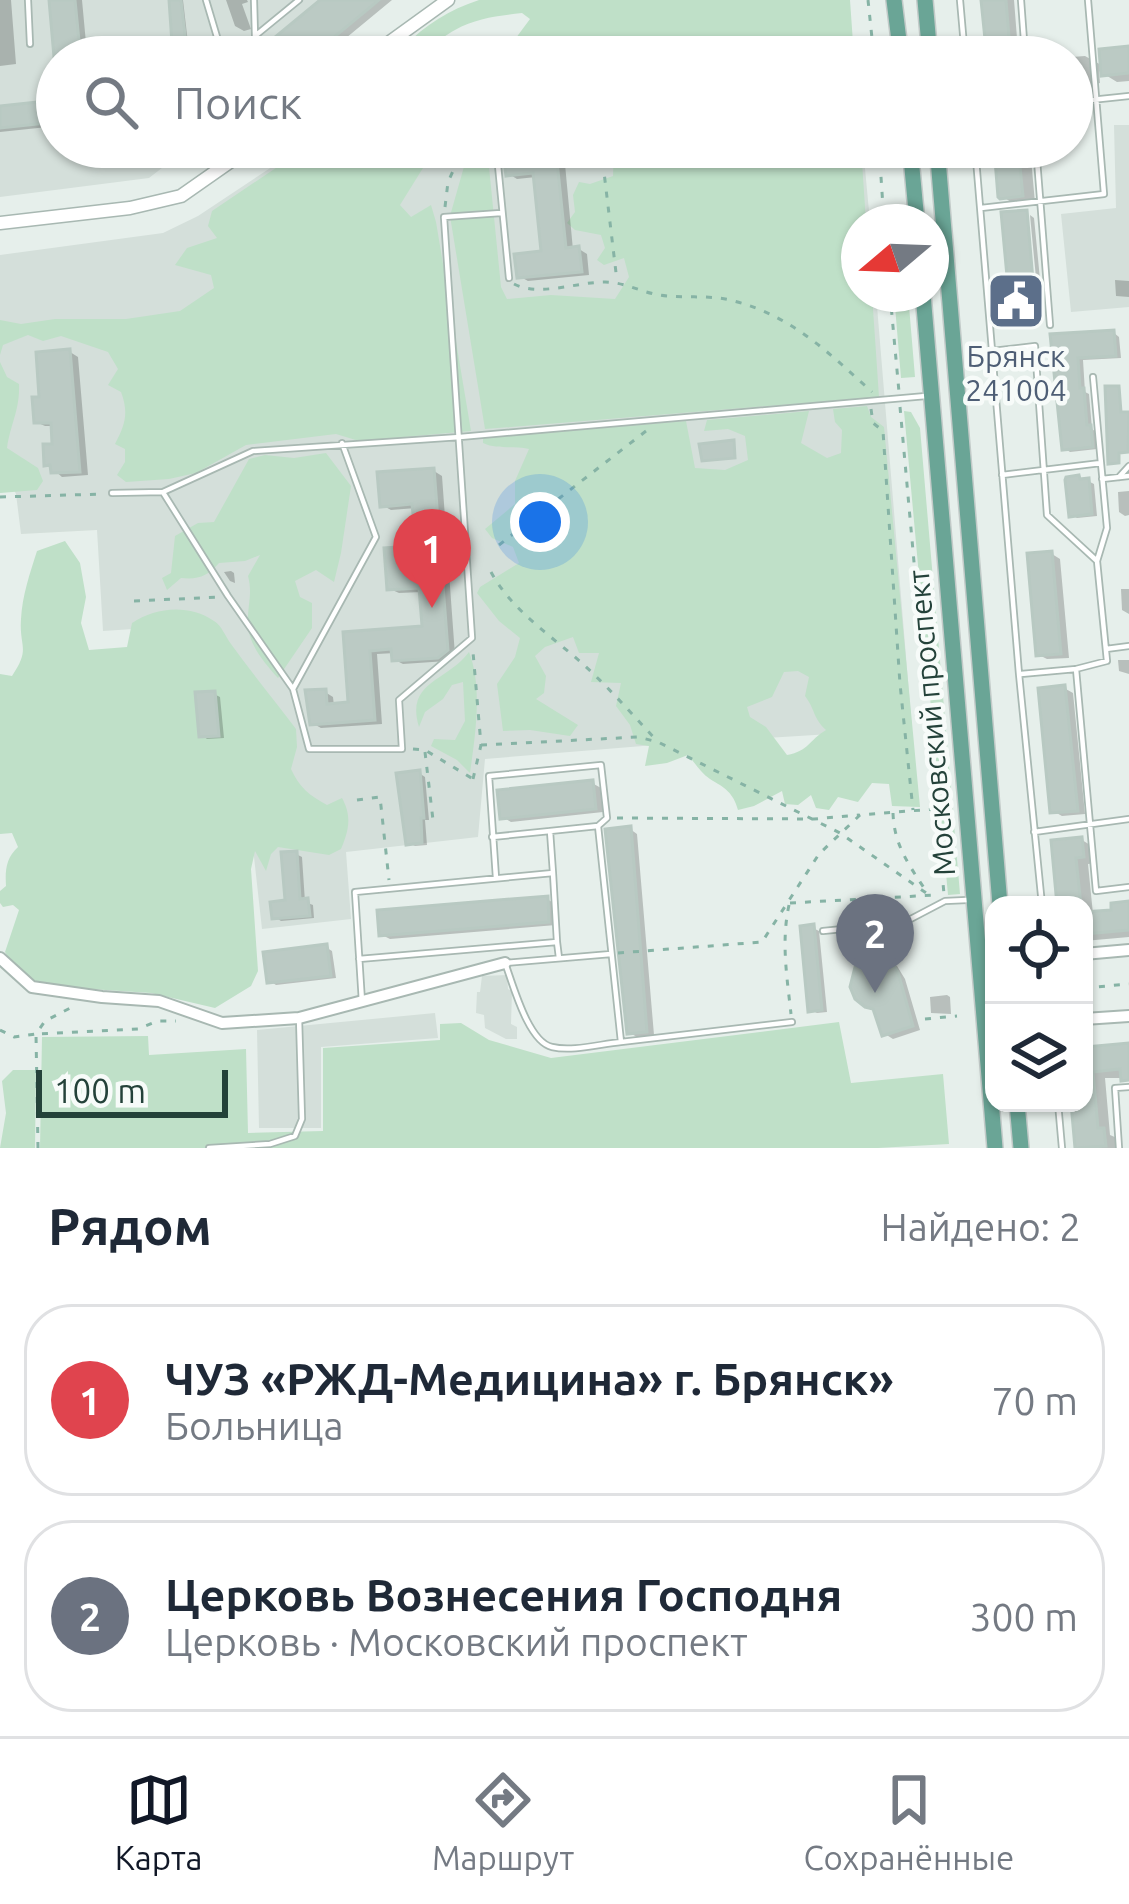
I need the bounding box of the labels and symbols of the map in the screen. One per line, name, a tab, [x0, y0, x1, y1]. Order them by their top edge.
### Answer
north arrow	[841, 204, 949, 312]
public building icon: Брянск 241004	[985, 270, 1047, 332]
place label: Брянск 241004	[965, 339, 1067, 407]
your location	[510, 492, 570, 552]
pin: 1	[393, 509, 471, 608]
street label: Московский проспект	[901, 569, 961, 877]
pin: 2	[836, 894, 914, 993]
scale bar	[36, 1064, 228, 1117]

